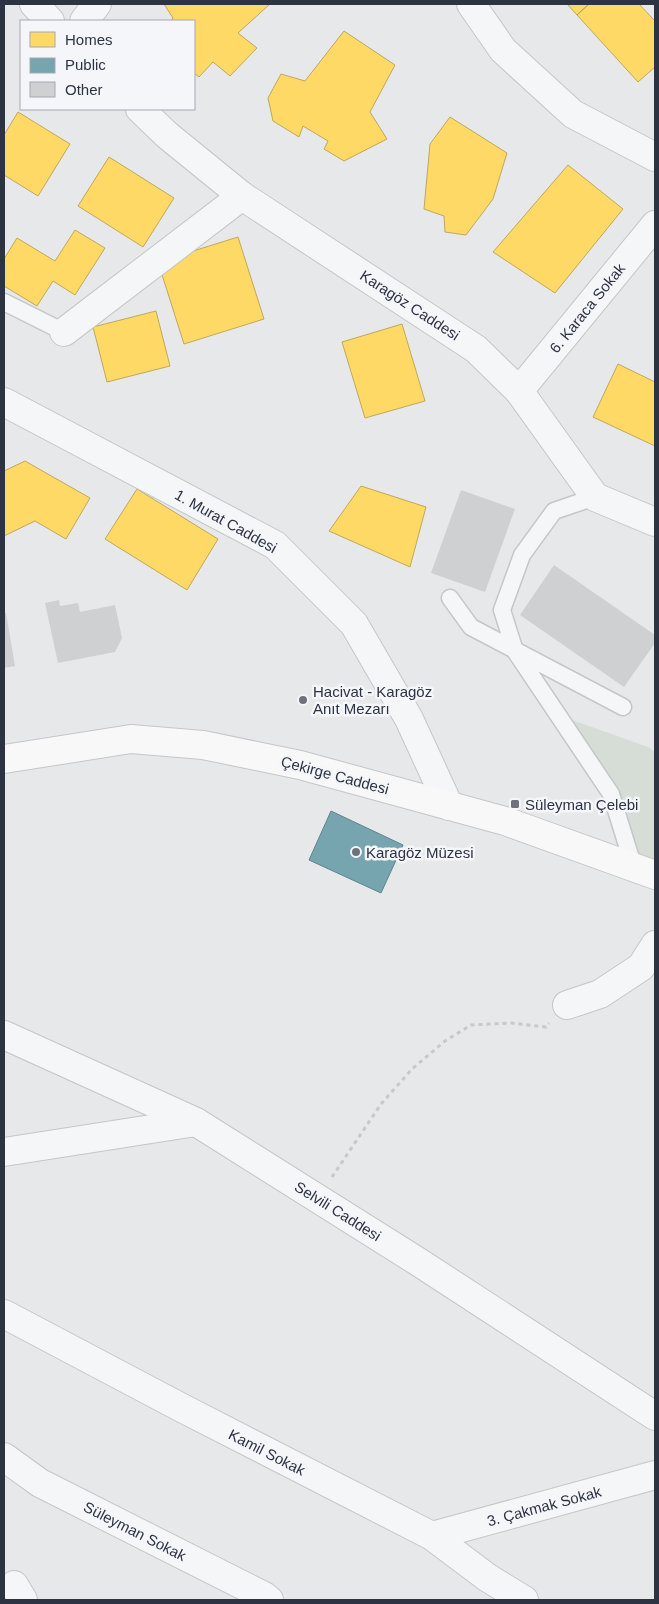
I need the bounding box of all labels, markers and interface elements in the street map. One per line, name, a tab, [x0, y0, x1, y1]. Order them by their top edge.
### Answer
legend	[20, 20, 195, 110]
text: Homes	[65, 31, 113, 48]
text: Public	[65, 56, 106, 73]
text: Other	[65, 81, 103, 98]
street label: 6. Karaca Sokak	[546, 259, 629, 356]
street label: Karagöz Caddesi	[357, 267, 463, 343]
street label: 1. Murat Caddesi	[172, 486, 280, 556]
place label: Hacivat - Karagöz Anıt Mezarı	[313, 683, 432, 717]
marker: Hacivat - Karagöz Anıt Mezarı	[297, 694, 309, 706]
street label: Çekirge Caddesi	[279, 752, 391, 798]
place label: Süleyman Çelebi	[525, 796, 638, 813]
marker: Süleyman Çelebi	[509, 798, 521, 810]
place label: Karagöz Müzesi	[366, 844, 474, 861]
marker: Karagöz Müzesi	[350, 846, 362, 858]
street label: Selvili Caddesi	[292, 1178, 384, 1244]
street label: Kamil Sokak	[226, 1426, 308, 1479]
street label: 3. Çakmak Sokak	[485, 1482, 603, 1529]
street label: Süleyman Sokak	[81, 1498, 189, 1564]

